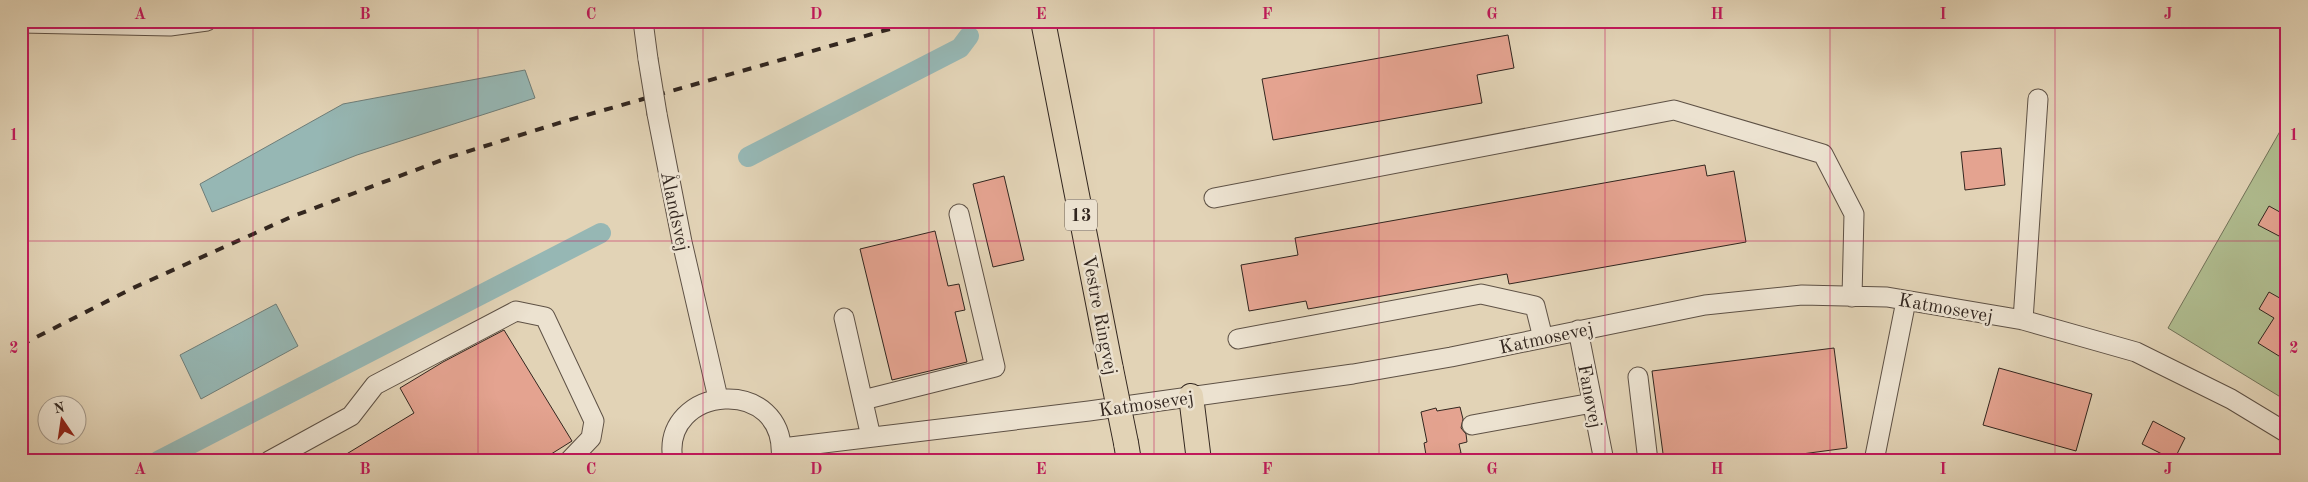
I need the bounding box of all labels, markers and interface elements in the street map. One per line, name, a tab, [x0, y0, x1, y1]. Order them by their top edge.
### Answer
text: A	[134, 7, 146, 23]
text: B	[359, 7, 371, 23]
text: C	[586, 7, 596, 23]
text: D	[810, 7, 822, 23]
text: E	[1035, 7, 1047, 23]
text: F	[1262, 7, 1273, 23]
text: G	[1486, 7, 1498, 23]
text: H	[1710, 7, 1724, 23]
text: I	[1939, 7, 1947, 23]
text: J	[2164, 7, 2173, 23]
text: 1	[9, 128, 19, 144]
text: 1	[2289, 128, 2299, 144]
street label: Ålandsvej	[656, 169, 696, 253]
road number: 13	[1065, 200, 1097, 230]
street label: Vestre Ringvej	[1078, 254, 1119, 377]
street label: Katmosevej	[1897, 292, 1994, 327]
street label: Katmosevej	[1498, 320, 1595, 359]
text: 2	[9, 341, 19, 357]
text: 2	[2289, 341, 2299, 357]
street label: Fanøvej	[1573, 363, 1604, 430]
street label: Katmosevej	[1098, 389, 1195, 422]
north arrow	[38, 394, 88, 444]
text: N	[53, 400, 66, 416]
text: A	[134, 462, 146, 478]
text: B	[359, 462, 371, 478]
text: C	[586, 462, 596, 478]
text: D	[810, 462, 822, 478]
text: E	[1035, 462, 1047, 478]
text: F	[1262, 462, 1273, 478]
text: G	[1486, 462, 1498, 478]
text: H	[1710, 462, 1724, 478]
text: I	[1939, 462, 1947, 478]
text: J	[2164, 462, 2173, 478]

